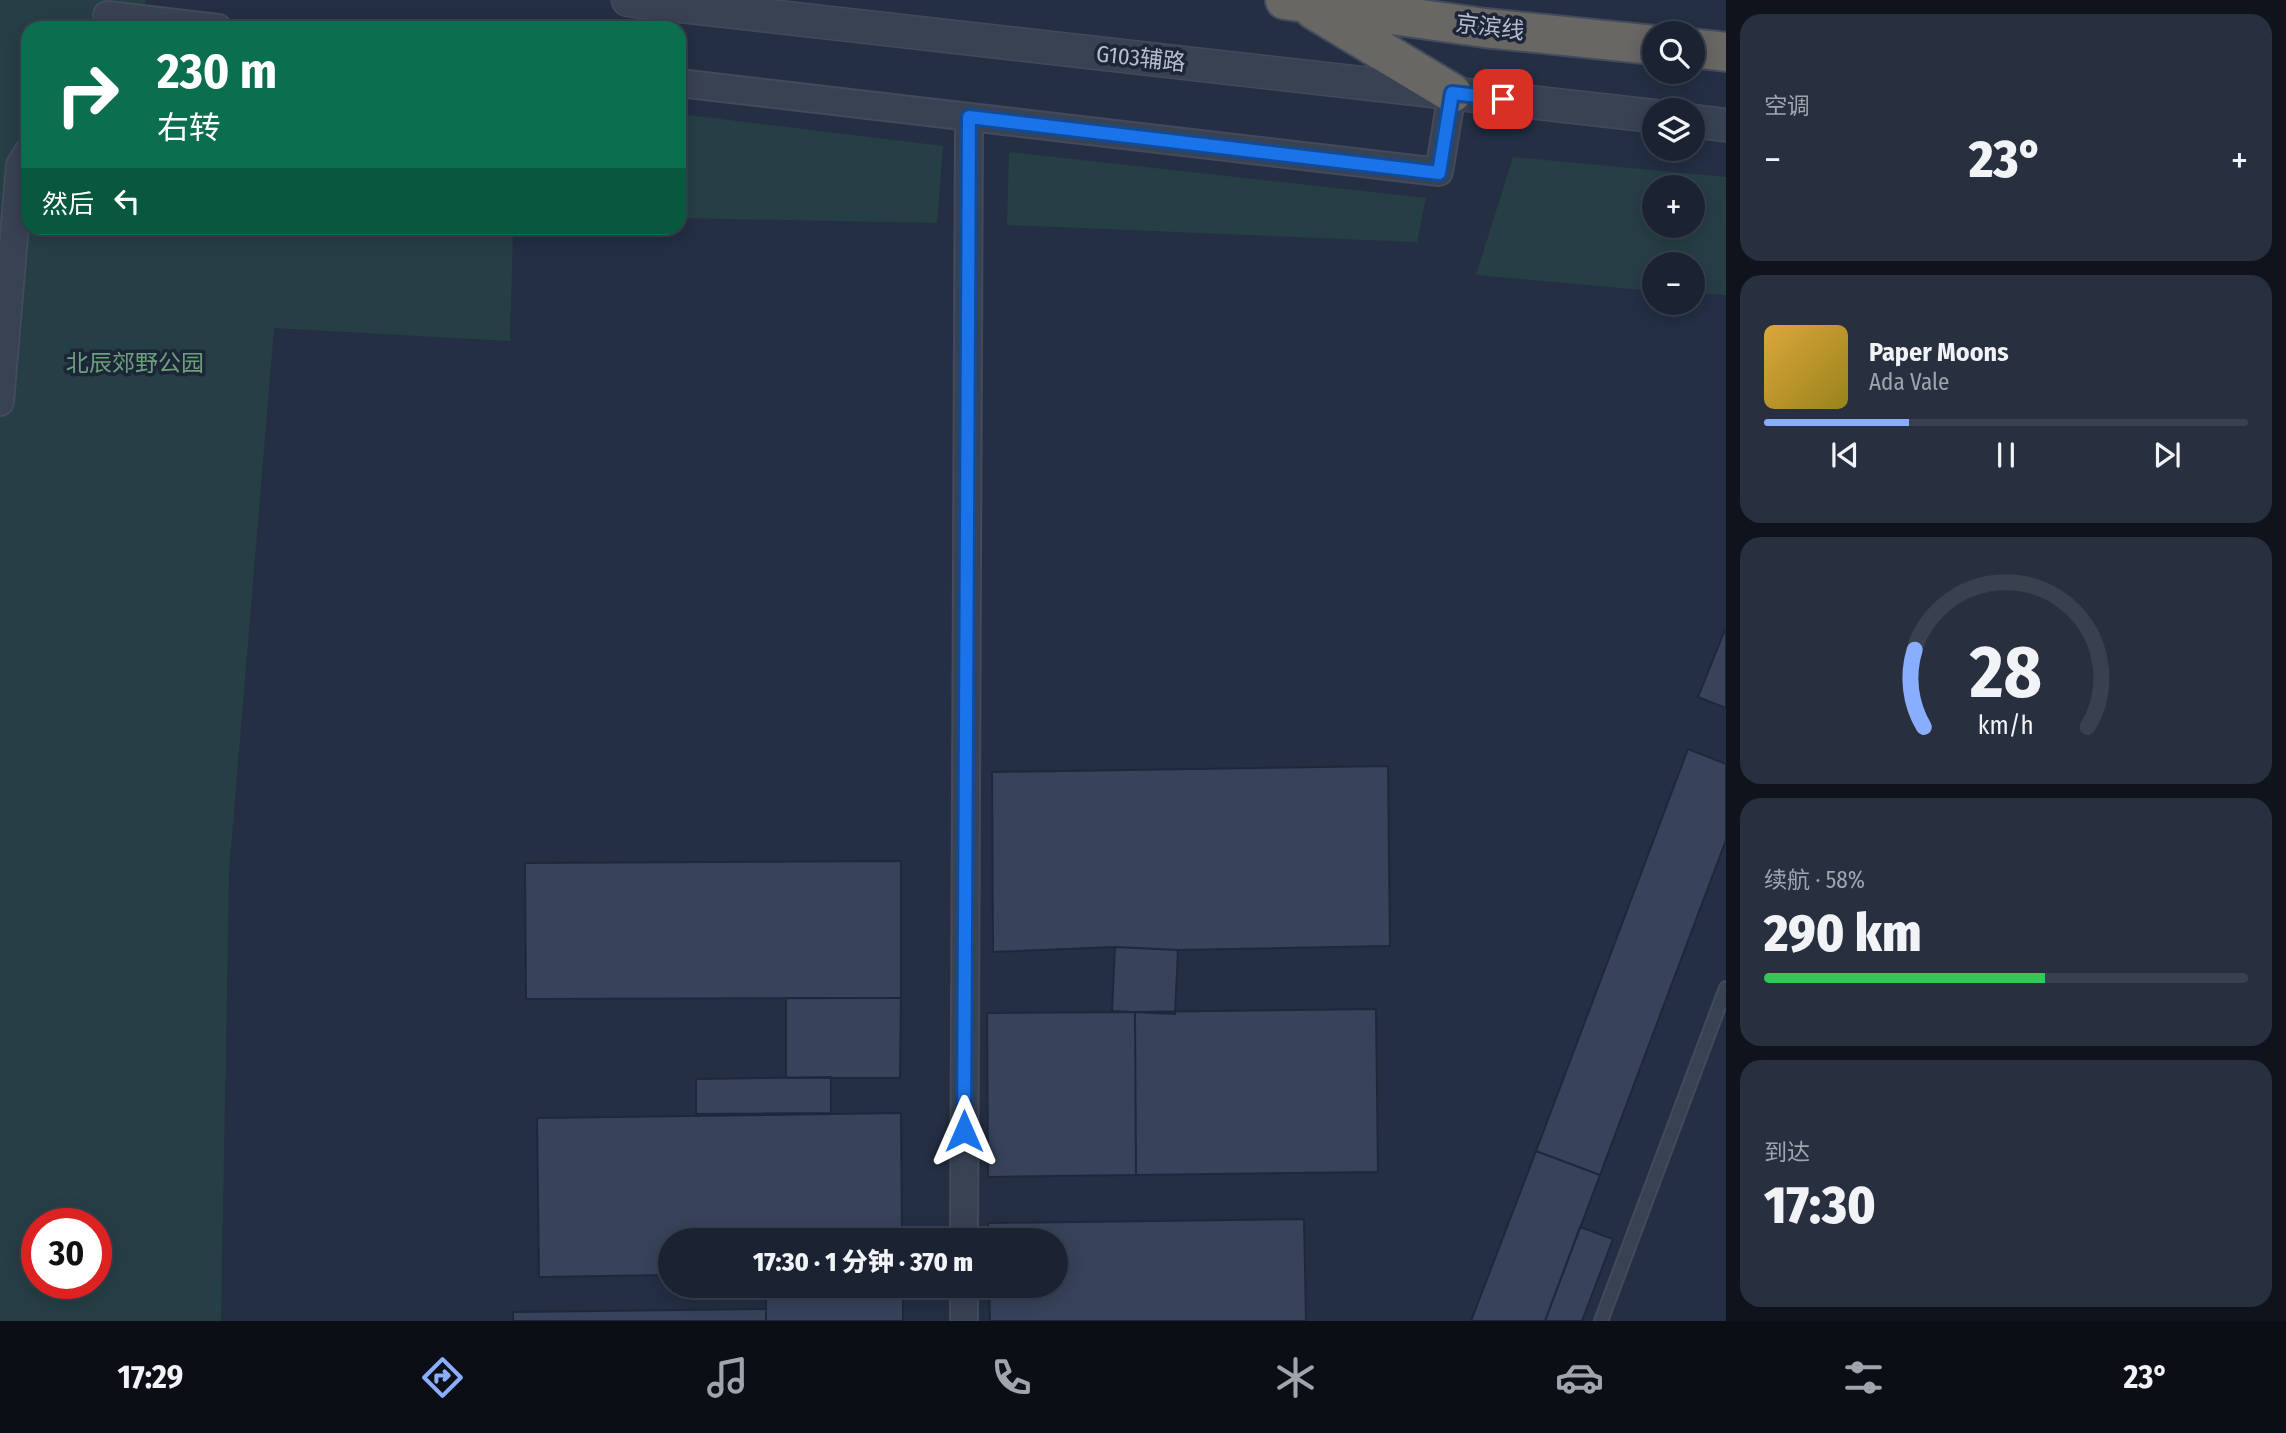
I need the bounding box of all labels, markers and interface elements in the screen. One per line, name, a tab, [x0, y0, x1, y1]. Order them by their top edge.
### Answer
street label: 京滨线	[1454, 9, 1526, 45]
map controls	[1642, 21, 1705, 315]
button: search	[1642, 21, 1705, 84]
street label: G103辅路	[1095, 39, 1187, 77]
text: 230 m	[157, 42, 277, 101]
icon: right	[42, 49, 133, 140]
pin	[1473, 69, 1533, 129]
icon: arrive	[1484, 80, 1522, 118]
text: 空调	[1764, 92, 1810, 120]
button: layers	[1642, 98, 1705, 161]
text: 右转	[157, 109, 221, 147]
text: 23°	[1969, 128, 2043, 191]
text: −	[1764, 137, 1781, 183]
text: +	[2231, 137, 2248, 183]
button: +	[1642, 175, 1705, 238]
icon: left	[108, 182, 146, 220]
text: 然后	[42, 189, 94, 220]
button: −	[1642, 252, 1705, 315]
text: Paper Moons	[1869, 337, 2009, 368]
park label: 北辰郊野公园	[66, 349, 204, 377]
text: Ada Vale	[1869, 368, 1949, 396]
icon: previous	[1826, 436, 1864, 474]
icon: pause	[1987, 436, 2025, 474]
icon: next	[2148, 436, 2186, 474]
text: 28	[1969, 629, 2042, 716]
text: km/h	[1978, 710, 2034, 740]
text: 续航 · 58%	[1764, 866, 1865, 894]
text: 290 km	[1764, 902, 1922, 965]
position arrow	[927, 1094, 1001, 1168]
text: 到达	[1764, 1138, 1810, 1166]
text: 17:30	[1764, 1174, 1876, 1237]
speed limit sign: 30	[21, 1208, 112, 1299]
text: 17:30 · 1 分钟 · 370 m	[753, 1247, 973, 1278]
icon: directions	[418, 1353, 467, 1402]
icon: music	[703, 1353, 752, 1402]
icon: phone	[987, 1353, 1036, 1402]
icon: climate	[1271, 1353, 1320, 1402]
icon: car	[1555, 1353, 1604, 1402]
icon: filters	[1839, 1353, 1888, 1402]
text: 17:29	[118, 1358, 183, 1396]
text: 23°	[2123, 1358, 2168, 1396]

